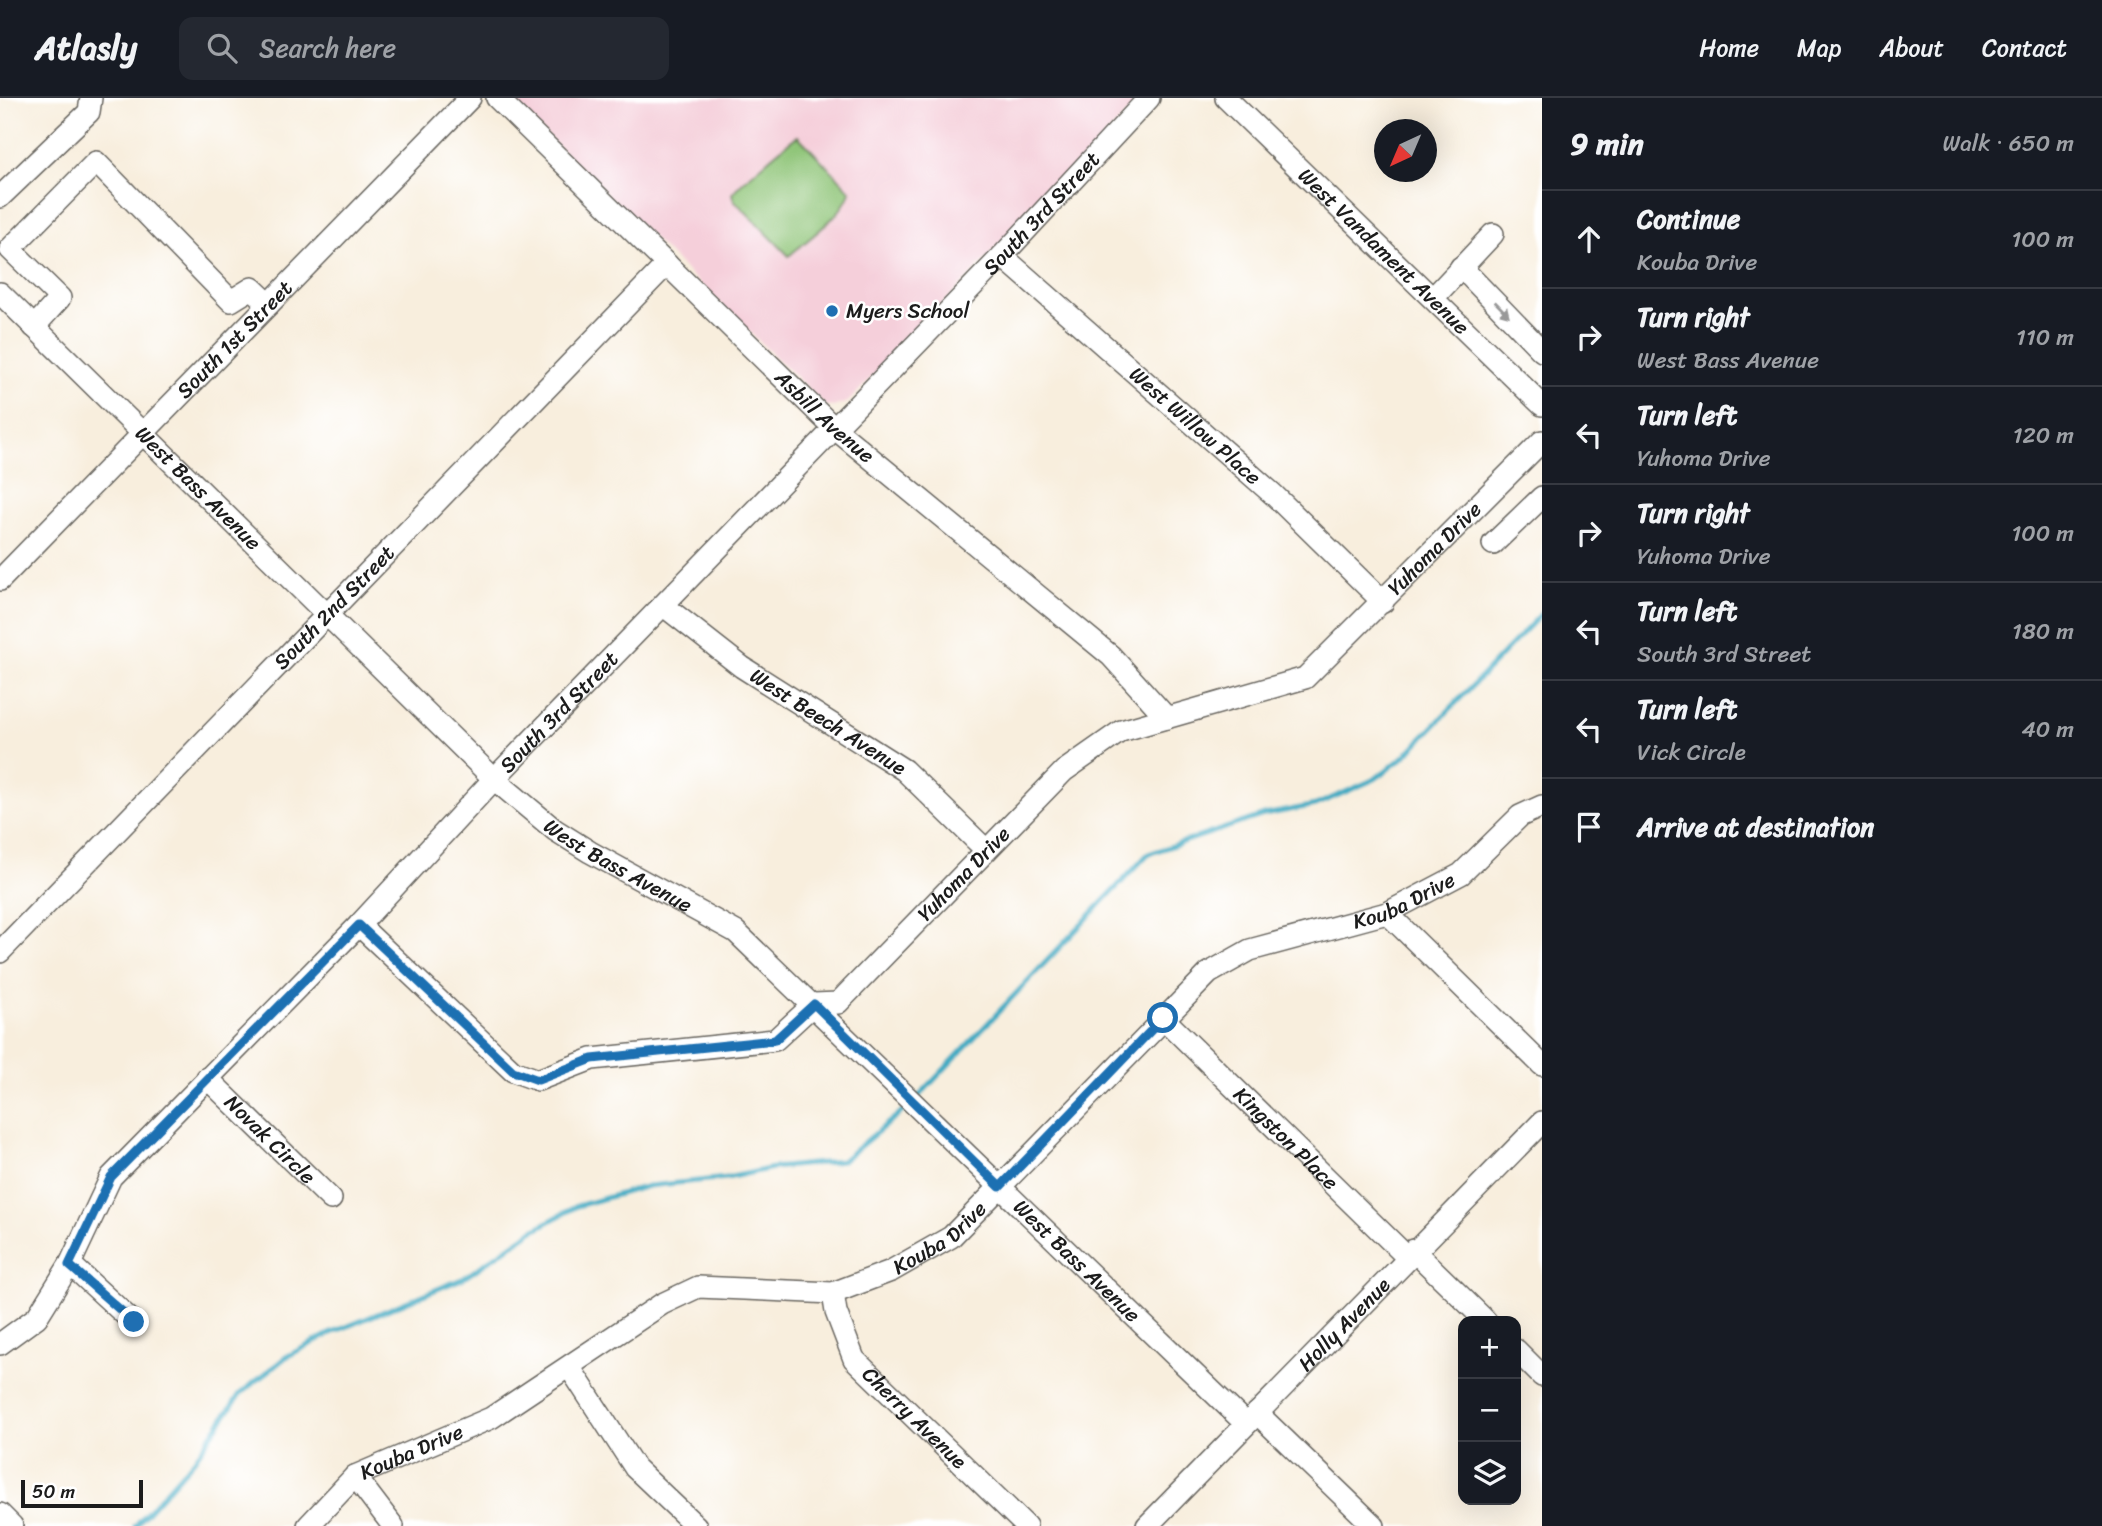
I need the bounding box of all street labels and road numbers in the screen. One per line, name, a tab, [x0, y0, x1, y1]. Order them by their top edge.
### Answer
street label: South 3rd Street	[973, 142, 1110, 285]
street label: West Vandament Avenue	[1289, 158, 1479, 345]
street label: South 1st Street	[167, 271, 302, 408]
street label: West Willow Place	[1120, 356, 1270, 495]
street label: Asbill Avenue	[765, 359, 883, 473]
street label: West Bass Avenue	[126, 416, 271, 560]
street label: Yuhoma Drive	[1378, 492, 1491, 605]
street label: South 2nd Street	[264, 536, 404, 679]
street label: South 3rd Street	[490, 642, 628, 783]
street label: West Beech Avenue	[742, 657, 914, 786]
street label: West Bass Avenue	[535, 809, 700, 924]
street label: Yuhoma Drive	[908, 817, 1020, 931]
street label: Kouba Drive	[1348, 861, 1462, 940]
street label: Kingston Place	[1224, 1077, 1348, 1200]
street label: Novak Circle	[215, 1085, 325, 1194]
street label: West Bass Avenue	[1004, 1189, 1150, 1332]
street label: Kouba Drive	[885, 1191, 996, 1285]
street label: Holly Avenue	[1288, 1268, 1400, 1381]
street label: Cherry Avenue	[853, 1357, 976, 1479]
street label: Kouba Drive	[353, 1413, 470, 1491]

